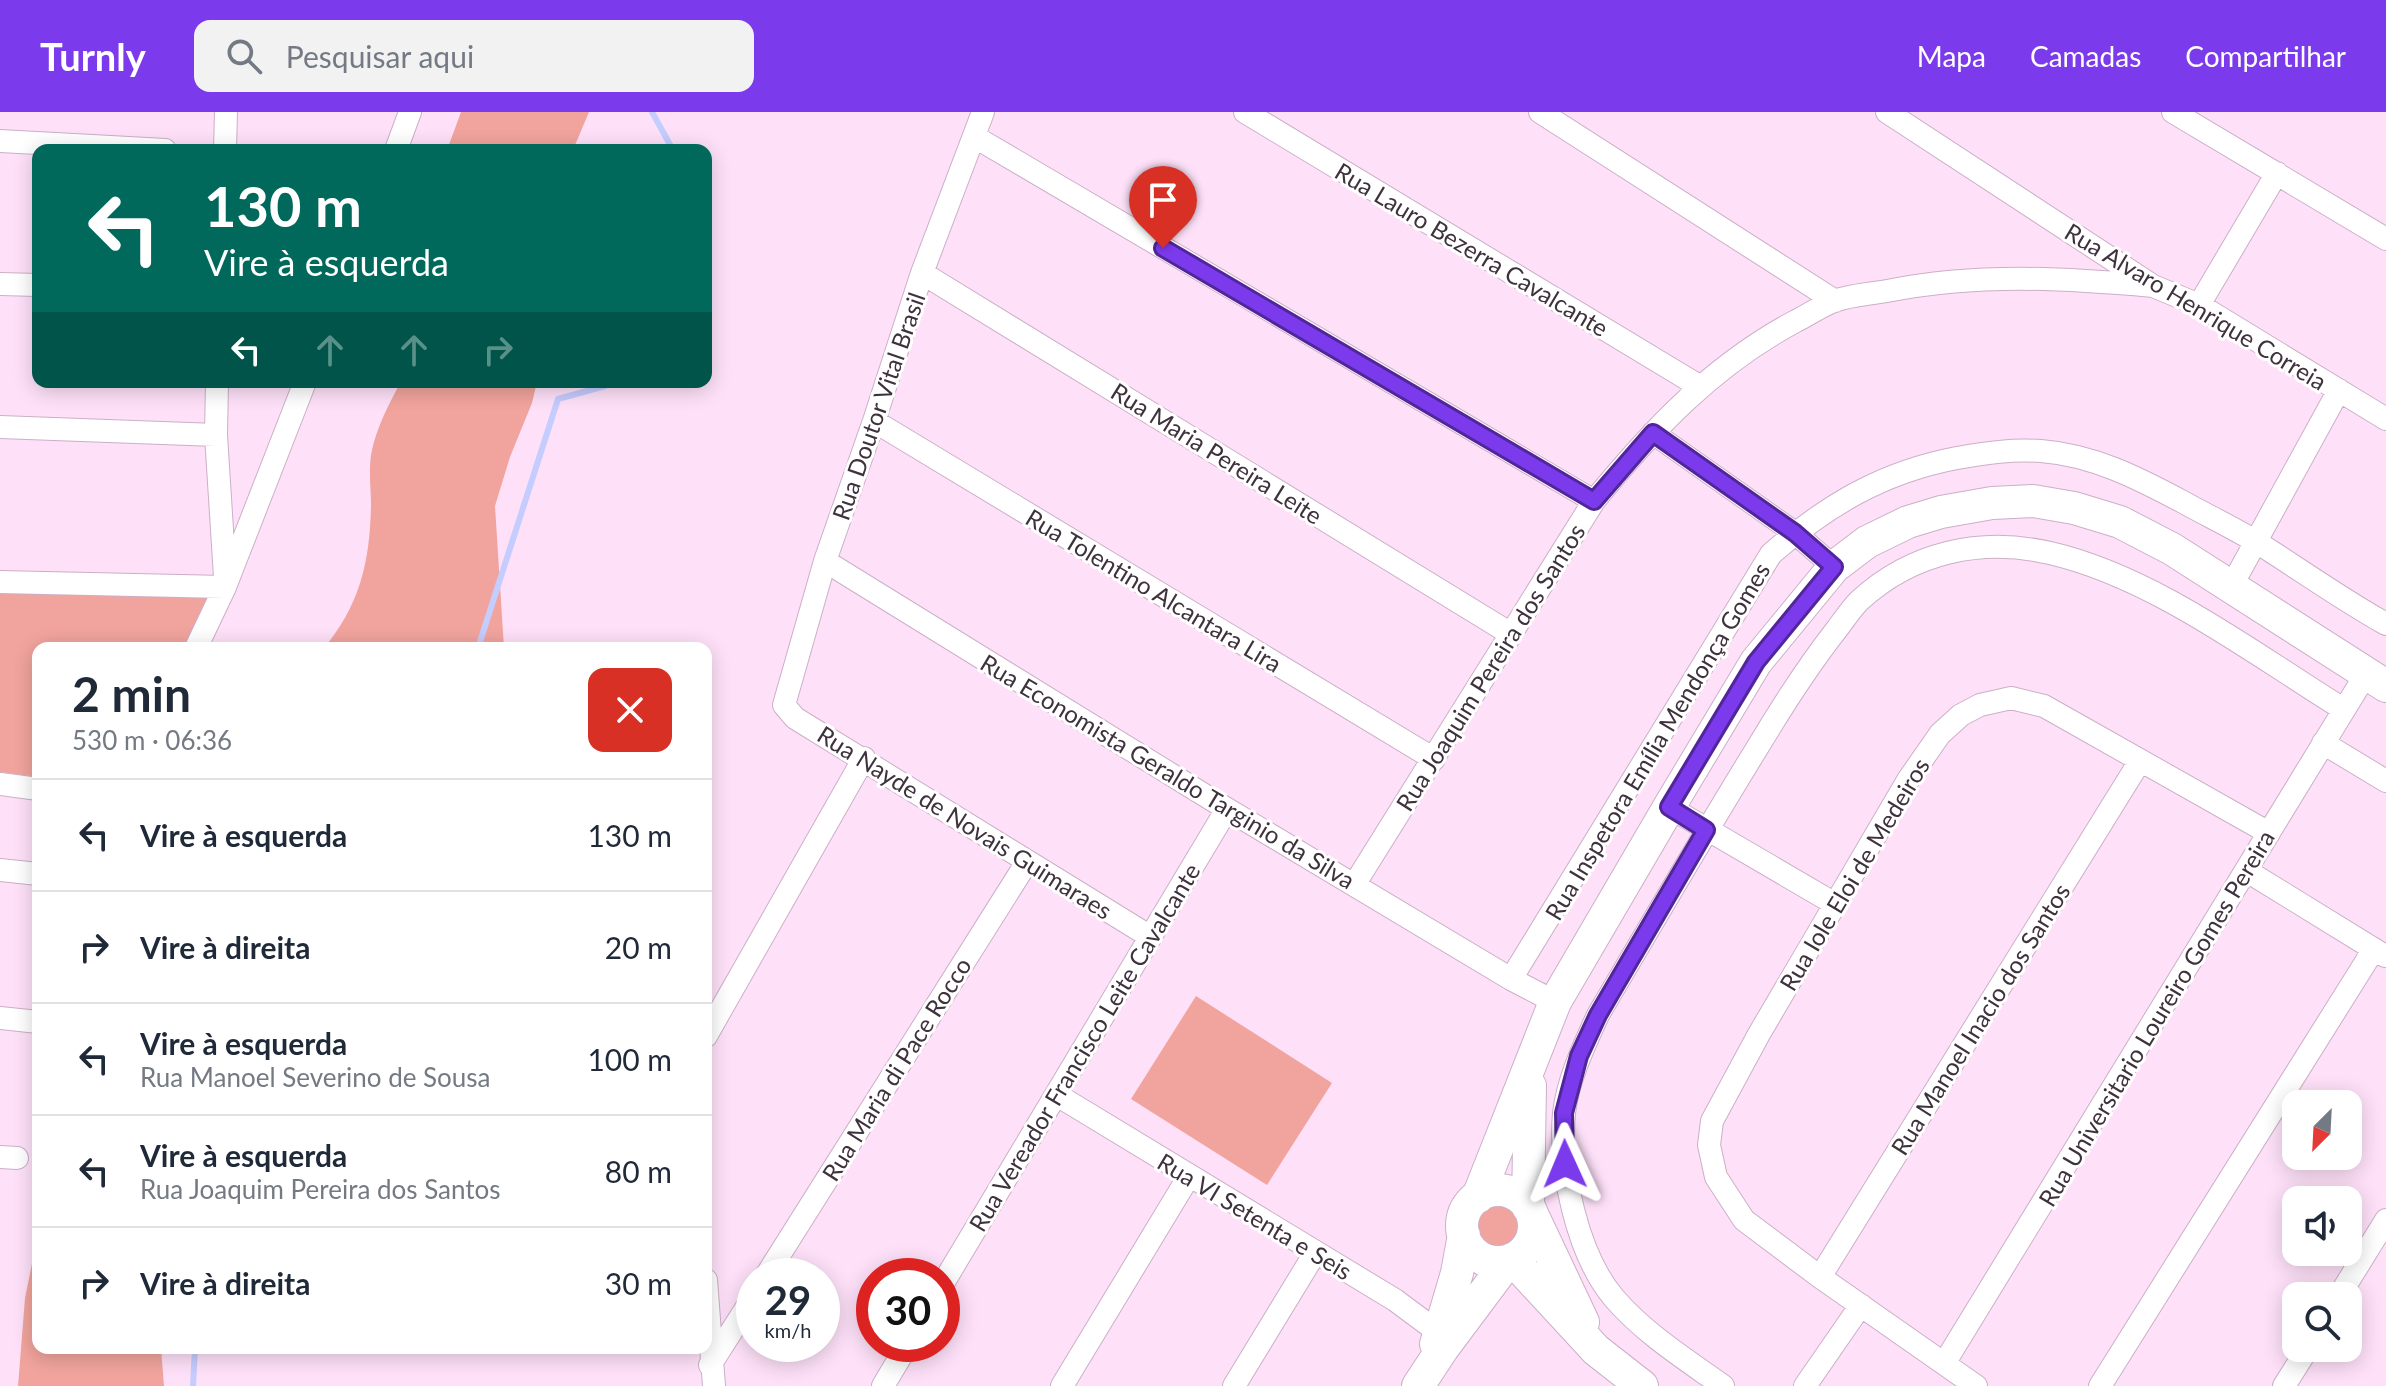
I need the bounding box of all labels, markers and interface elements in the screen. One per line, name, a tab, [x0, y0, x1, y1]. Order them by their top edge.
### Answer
search box	[194, 20, 754, 92]
text: Turnly	[40, 33, 146, 79]
icon: search	[222, 34, 266, 78]
text: Pesquisar aqui	[286, 38, 474, 74]
text: Mapa	[1917, 39, 1986, 73]
text: Camadas	[2030, 39, 2141, 73]
text: Compartilhar	[2185, 39, 2346, 73]
street label: Rua Lauro Bezerra Cavalcante	[1330, 156, 1614, 342]
pin	[1129, 166, 1197, 248]
text: 130 m	[204, 172, 362, 239]
icon: left	[72, 176, 176, 280]
icon: arrive	[1141, 178, 1185, 222]
street label: Rua Alvaro Henrique Correia	[2060, 216, 2332, 396]
text: Vire à esquerda	[204, 240, 449, 284]
street label: Rua Doutor Vital Brasil	[825, 288, 931, 524]
icon: left	[224, 328, 268, 372]
icon: ahead	[308, 328, 352, 372]
icon: ahead	[392, 328, 436, 372]
icon: right	[476, 328, 520, 372]
street label: Rua Maria Pereira Leite	[1106, 376, 1328, 530]
street label: Rua Tolentino Alcantara Lira	[1021, 502, 1287, 678]
street label: Rua Joaquim Pereira dos Santos	[1390, 518, 1590, 816]
street label: Rua Inspetora Emília Mendonça Gomes	[1539, 557, 1775, 925]
street label: Rua Economista Geraldo Targinio da Silva	[976, 648, 1360, 894]
text: 2 min	[72, 665, 191, 722]
button: close	[588, 668, 672, 752]
street label: Rua Nayde de Novais Guimaraes	[813, 719, 1117, 925]
text: 530 m · 06:36	[72, 724, 232, 756]
street label: Rua Iole Eloi de Medeiros	[1773, 752, 1935, 996]
icon: left	[72, 813, 116, 857]
text: Vire à esquerda	[140, 817, 347, 853]
text: 130 m	[587, 817, 672, 853]
street label: Rua Universitario Loureiro Gomes Pereira	[2032, 825, 2280, 1211]
street label: Rua Vereador Francisco Leite Cavalcante	[962, 858, 1206, 1236]
street label: Rua Manoel Inacio dos Santos	[1884, 878, 2076, 1160]
icon: right	[72, 925, 116, 969]
text: Vire à direita	[140, 929, 310, 965]
text: 20 m	[605, 929, 672, 965]
street label: Rua Maria di Pace Rocco	[815, 952, 977, 1186]
text: Vire à esquerda	[140, 1025, 347, 1061]
icon: left	[72, 1037, 116, 1081]
text: 100 m	[587, 1041, 672, 1077]
text: Rua Manoel Severino de Sousa	[140, 1061, 491, 1093]
north arrow	[2282, 1090, 2362, 1170]
map controls	[2282, 1090, 2362, 1362]
position arrow	[1523, 1122, 1607, 1206]
text: Vire à esquerda	[140, 1137, 347, 1173]
street label: Rua VI Setenta e Seis	[1153, 1147, 1357, 1285]
icon: left	[72, 1149, 116, 1193]
text: 80 m	[605, 1153, 672, 1189]
text: Rua Joaquim Pereira dos Santos	[140, 1173, 501, 1205]
button: sound	[2282, 1186, 2362, 1266]
speed limit sign: 30	[856, 1258, 960, 1362]
icon: right	[72, 1261, 116, 1305]
text: Vire à direita	[140, 1265, 310, 1301]
text: 30 m	[605, 1265, 672, 1301]
text: 29	[765, 1276, 811, 1324]
button: search	[2282, 1282, 2362, 1362]
text: km/h	[765, 1318, 811, 1342]

